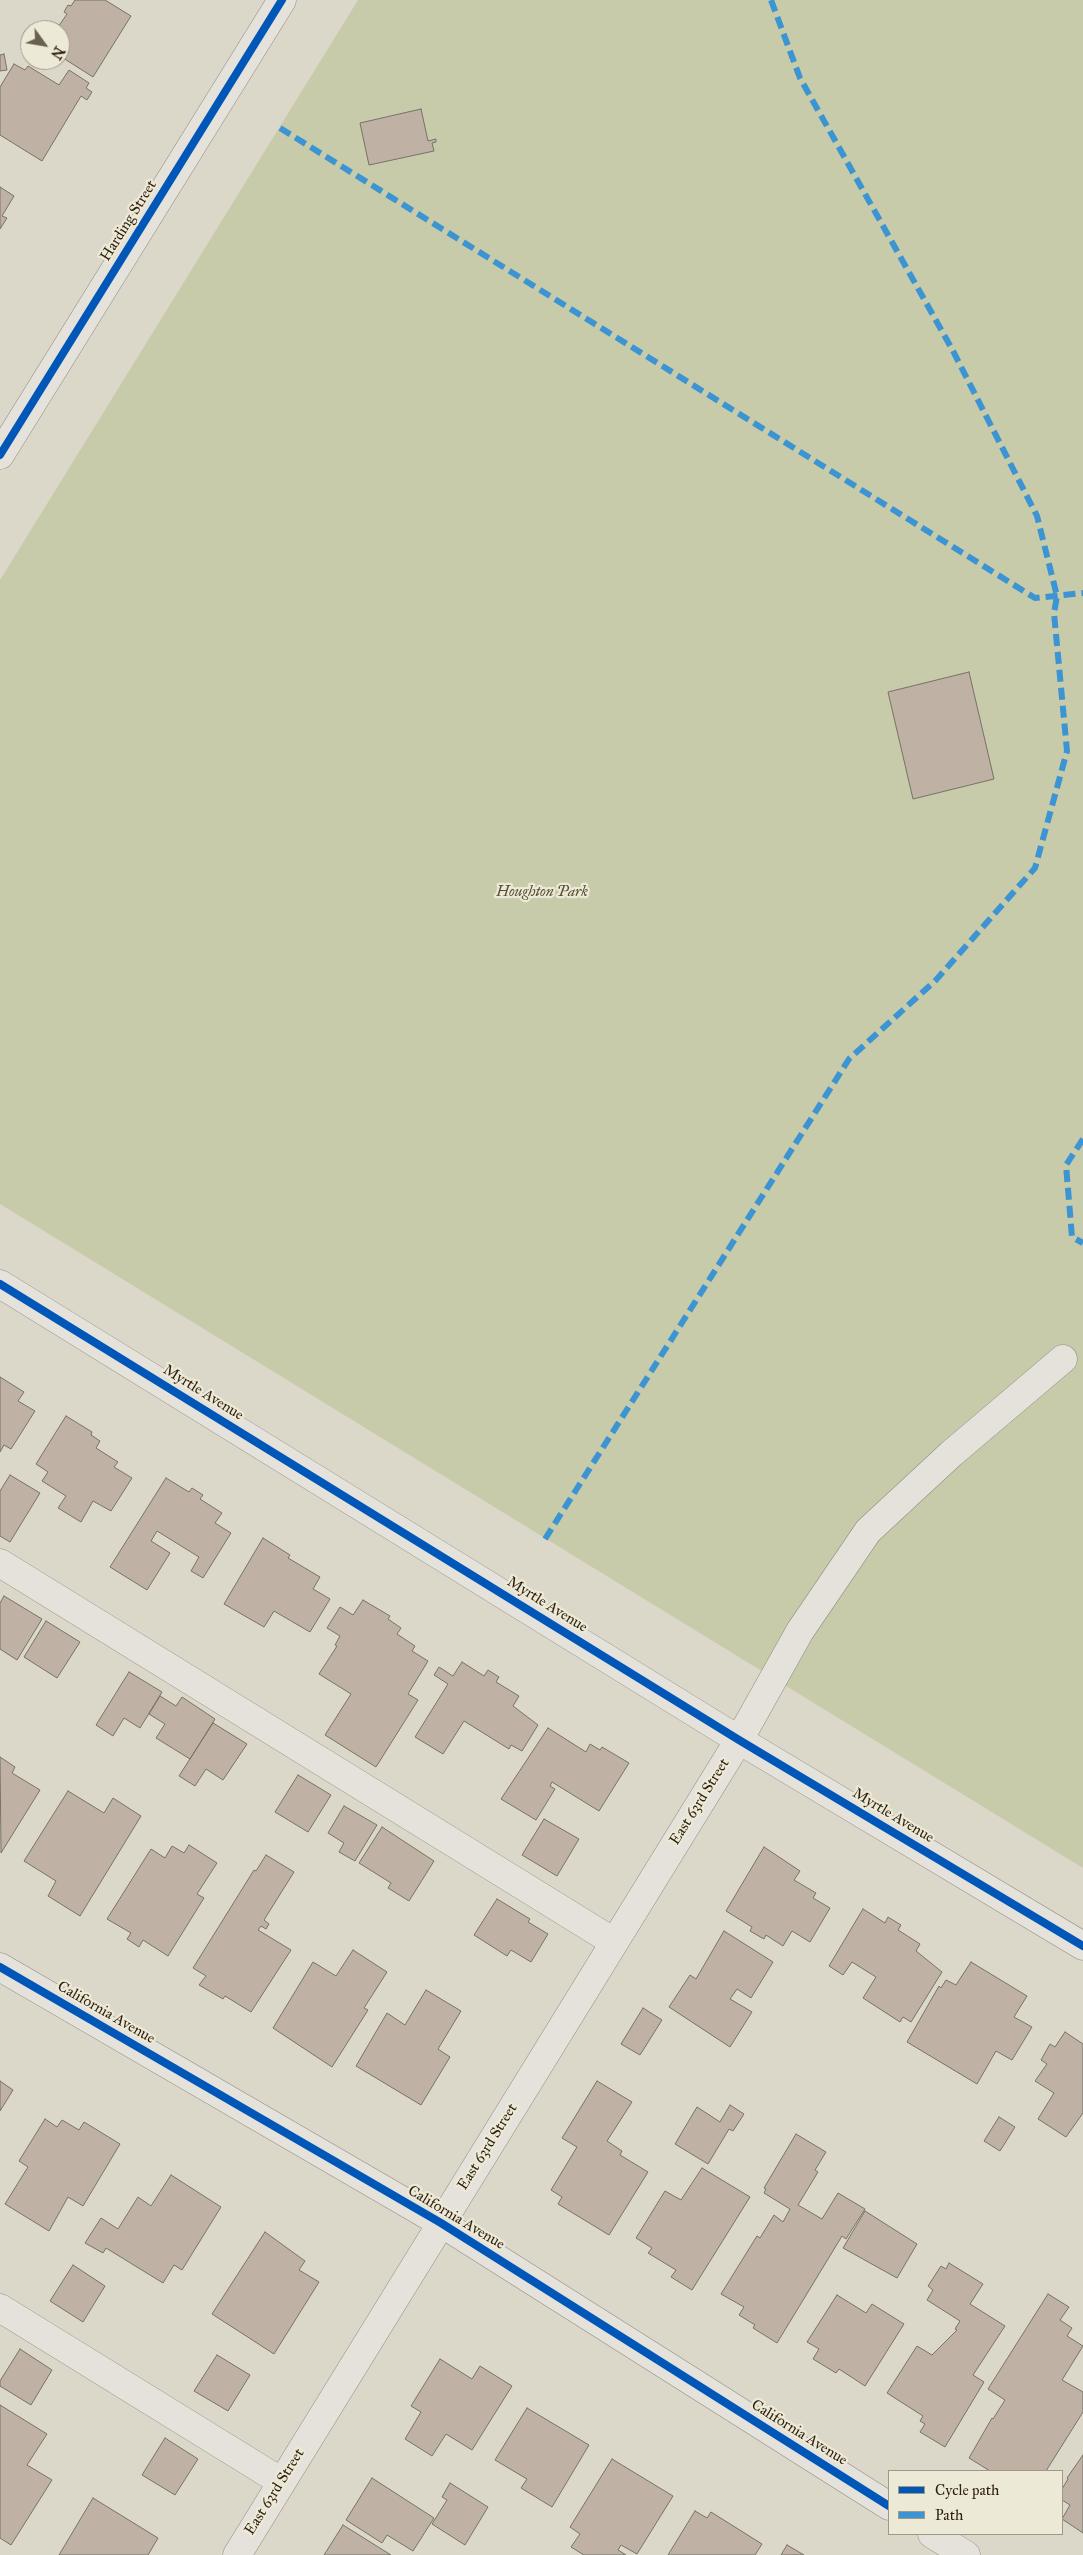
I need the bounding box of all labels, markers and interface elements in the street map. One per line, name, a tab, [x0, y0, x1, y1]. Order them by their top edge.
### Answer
north arrow	[20, 20, 70, 70]
text: N	[47, 43, 68, 62]
street label: Harding Street	[97, 177, 161, 265]
park label: Houghton Park	[496, 883, 588, 901]
street label: Myrtle Avenue	[159, 1361, 247, 1425]
street label: Myrtle Avenue	[503, 1573, 591, 1637]
street label: East 63rd Street	[666, 1756, 734, 1848]
street label: Myrtle Avenue	[849, 1785, 937, 1847]
street label: California Avenue	[54, 1978, 158, 2048]
street label: East 63rd Street	[454, 2101, 522, 2193]
street label: California Avenue	[404, 2182, 508, 2254]
street label: California Avenue	[748, 2396, 850, 2470]
street label: East 63rd Street	[241, 2446, 309, 2538]
legend	[888, 2470, 1063, 2535]
text: Cycle path	[935, 2481, 999, 2499]
text: Path	[935, 2506, 963, 2524]

